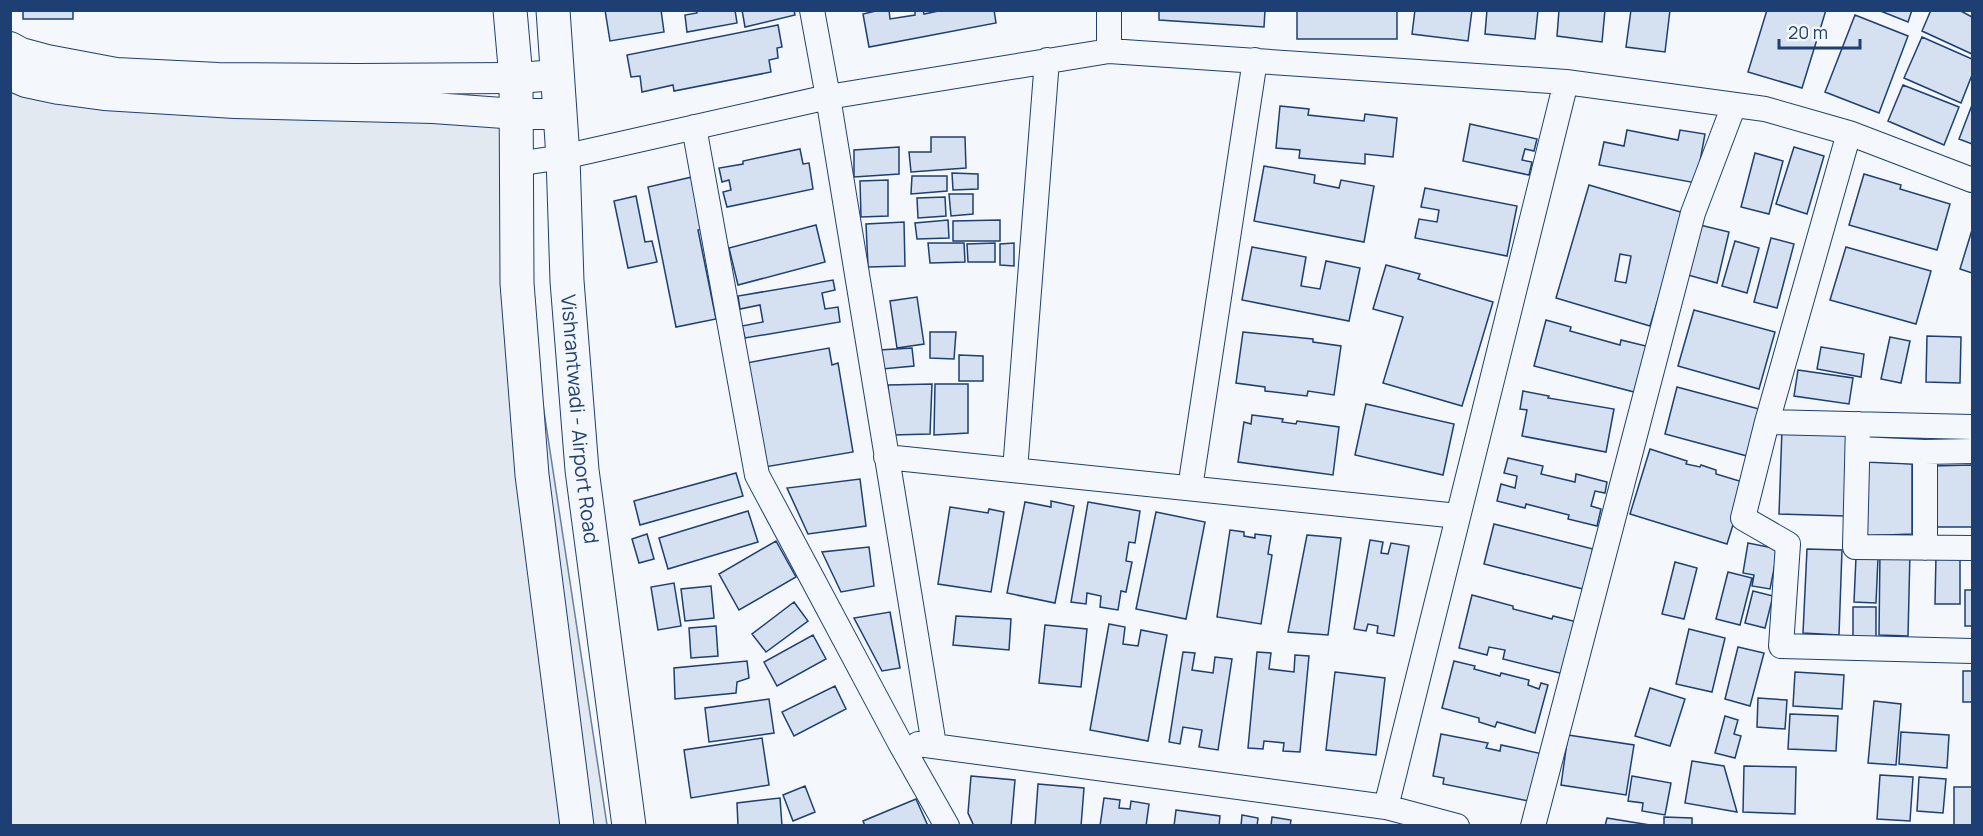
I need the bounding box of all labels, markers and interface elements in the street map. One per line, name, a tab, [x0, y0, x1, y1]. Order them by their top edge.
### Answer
scale bar	[1779, 12, 1860, 50]
text: 20 m	[1788, 20, 1828, 44]
street label: Vishrantwadi - Airport Road	[555, 293, 606, 545]

